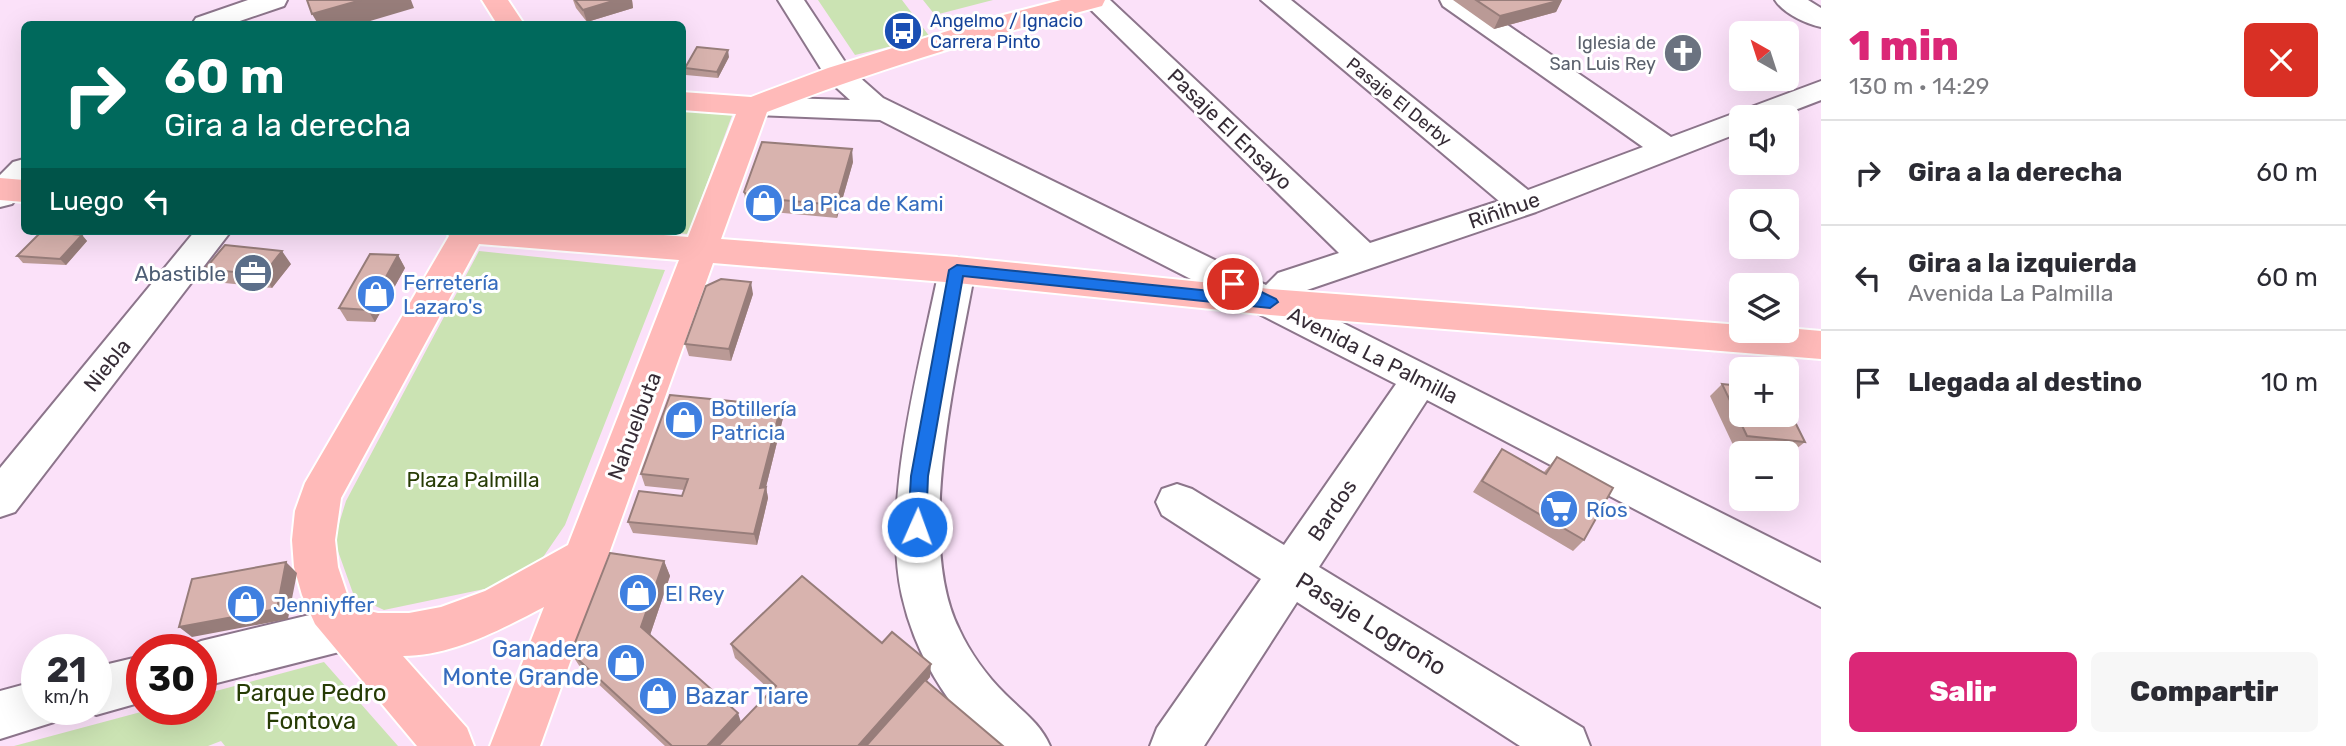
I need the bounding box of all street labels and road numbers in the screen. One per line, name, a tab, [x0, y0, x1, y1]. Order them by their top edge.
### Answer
street label: Pasaje El Derby	[1342, 53, 1456, 151]
street label: Pasaje El Ensayo	[1163, 63, 1297, 195]
street label: Riñihue	[1465, 186, 1543, 234]
street label: Avenida La Palmilla	[1284, 301, 1462, 409]
street label: Niebla	[78, 334, 136, 396]
street label: Nahuelbuta	[602, 369, 666, 483]
street label: Bardos	[1302, 475, 1362, 545]
street label: Pasaje Logroño	[1291, 567, 1451, 681]

